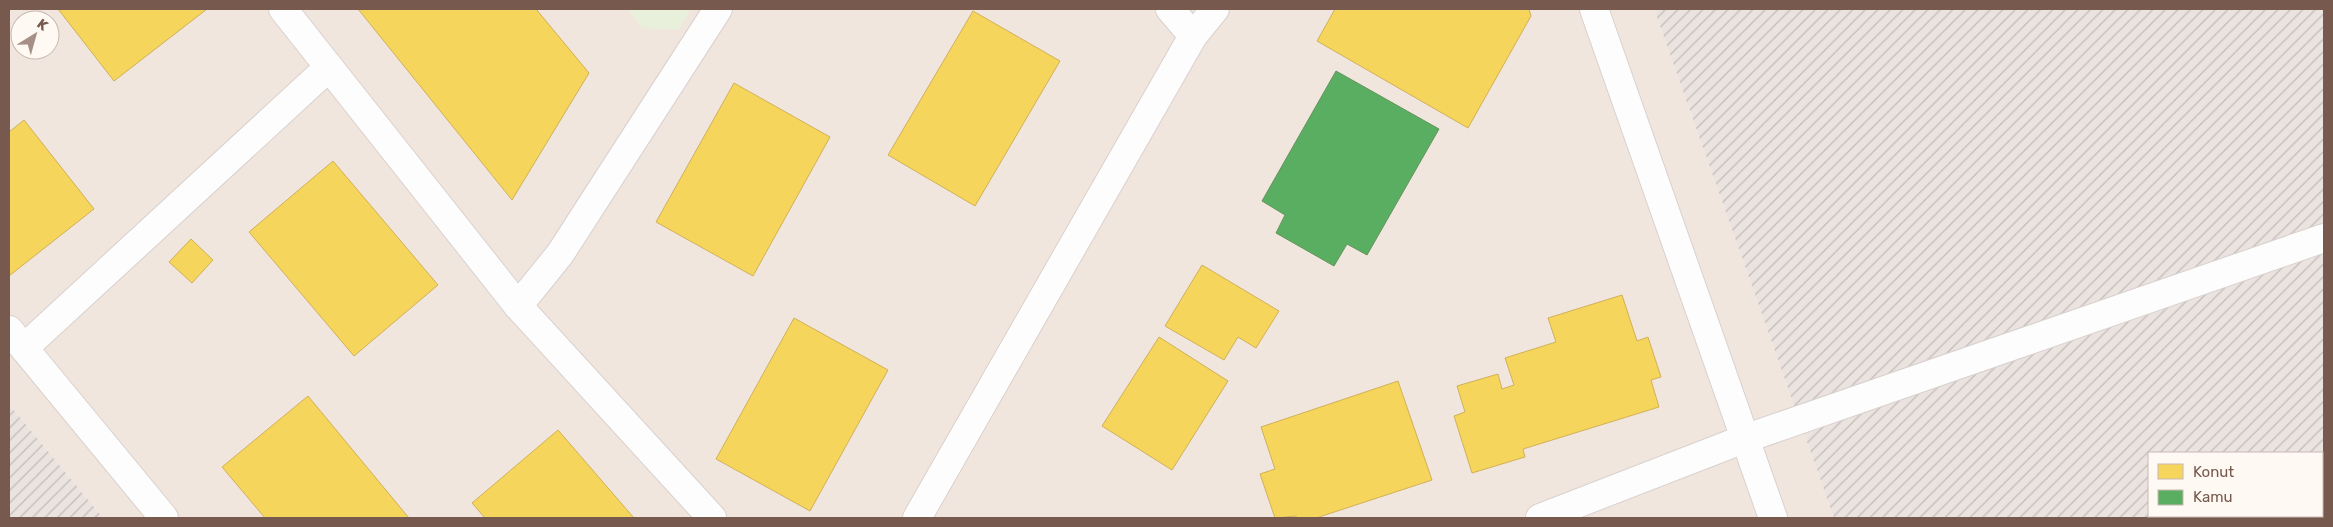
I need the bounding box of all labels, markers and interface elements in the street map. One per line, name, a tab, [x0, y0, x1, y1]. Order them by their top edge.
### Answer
north arrow	[10, 10, 60, 60]
text: K	[34, 15, 52, 35]
legend	[2148, 452, 2323, 517]
text: Konut	[2193, 463, 2234, 481]
text: Kamu	[2193, 488, 2233, 506]

